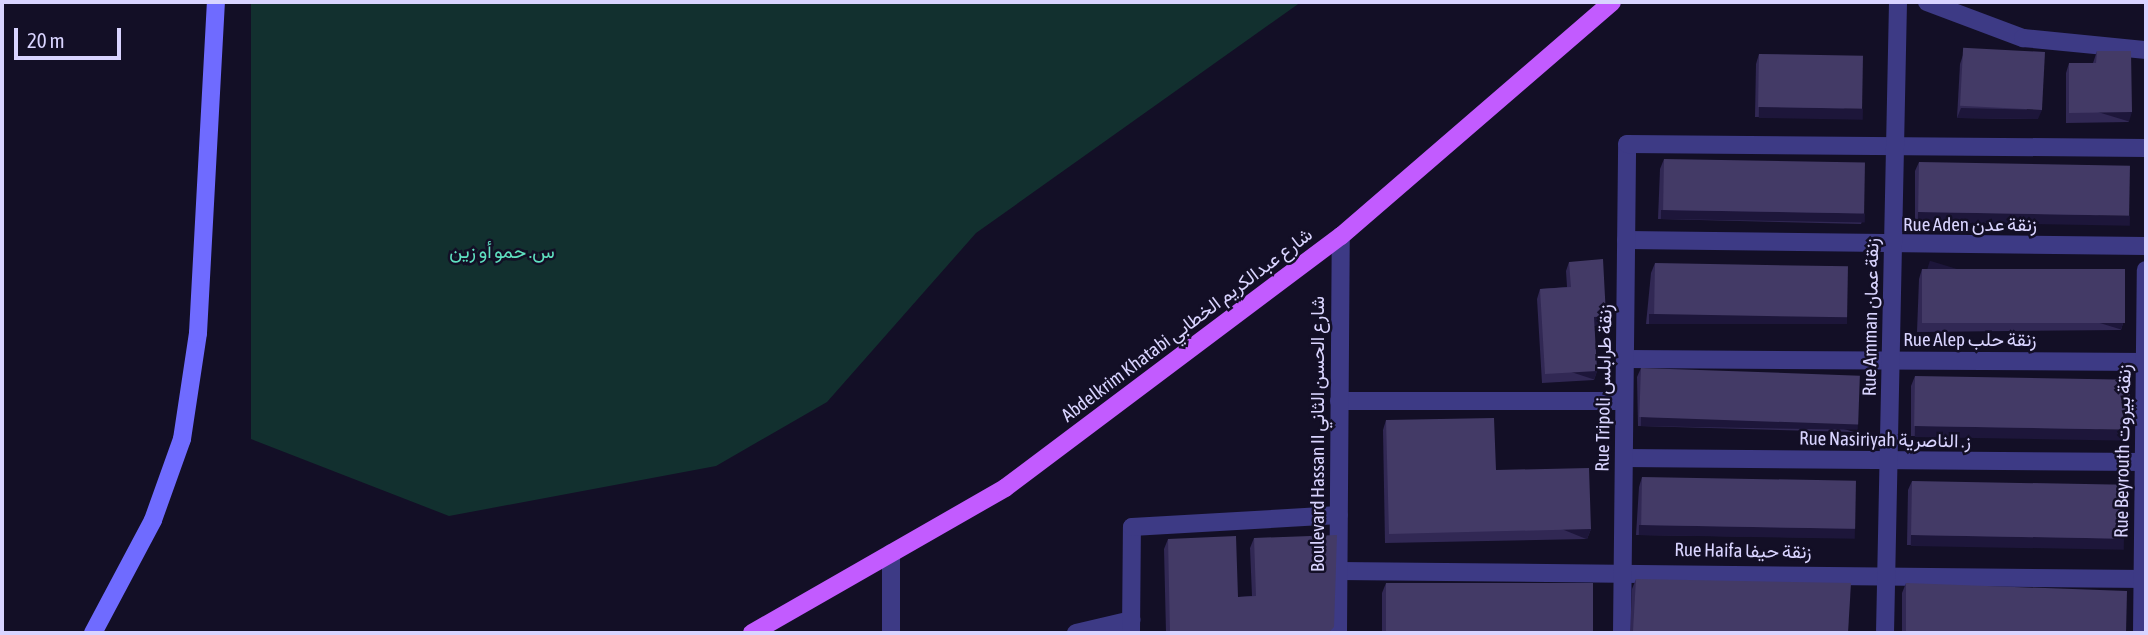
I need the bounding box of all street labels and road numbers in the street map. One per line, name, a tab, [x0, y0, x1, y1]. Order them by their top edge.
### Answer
street label: Rue Aden زنقة عدن	[1903, 214, 2037, 236]
street label: Abdelkrim Khatabi شارع عبدالكريم الخطابي	[1057, 223, 1317, 427]
street label: Rue Amman زنقة عمان	[1858, 238, 1884, 396]
street label: Boulevard Hassan II شارع الحسن الثاني	[1307, 296, 1329, 572]
street label: Rue Tripoli زنقة طرابلس	[1591, 304, 1617, 472]
street label: Rue Alep زنقة حلب	[1903, 329, 2037, 351]
street label: Rue Beyrouth زنقة بيروت	[2110, 364, 2136, 538]
street label: Rue Nasiriyah ز. الناصرية	[1799, 427, 1971, 453]
street label: Rue Haifa زنقة حيفا	[1674, 538, 1812, 564]

